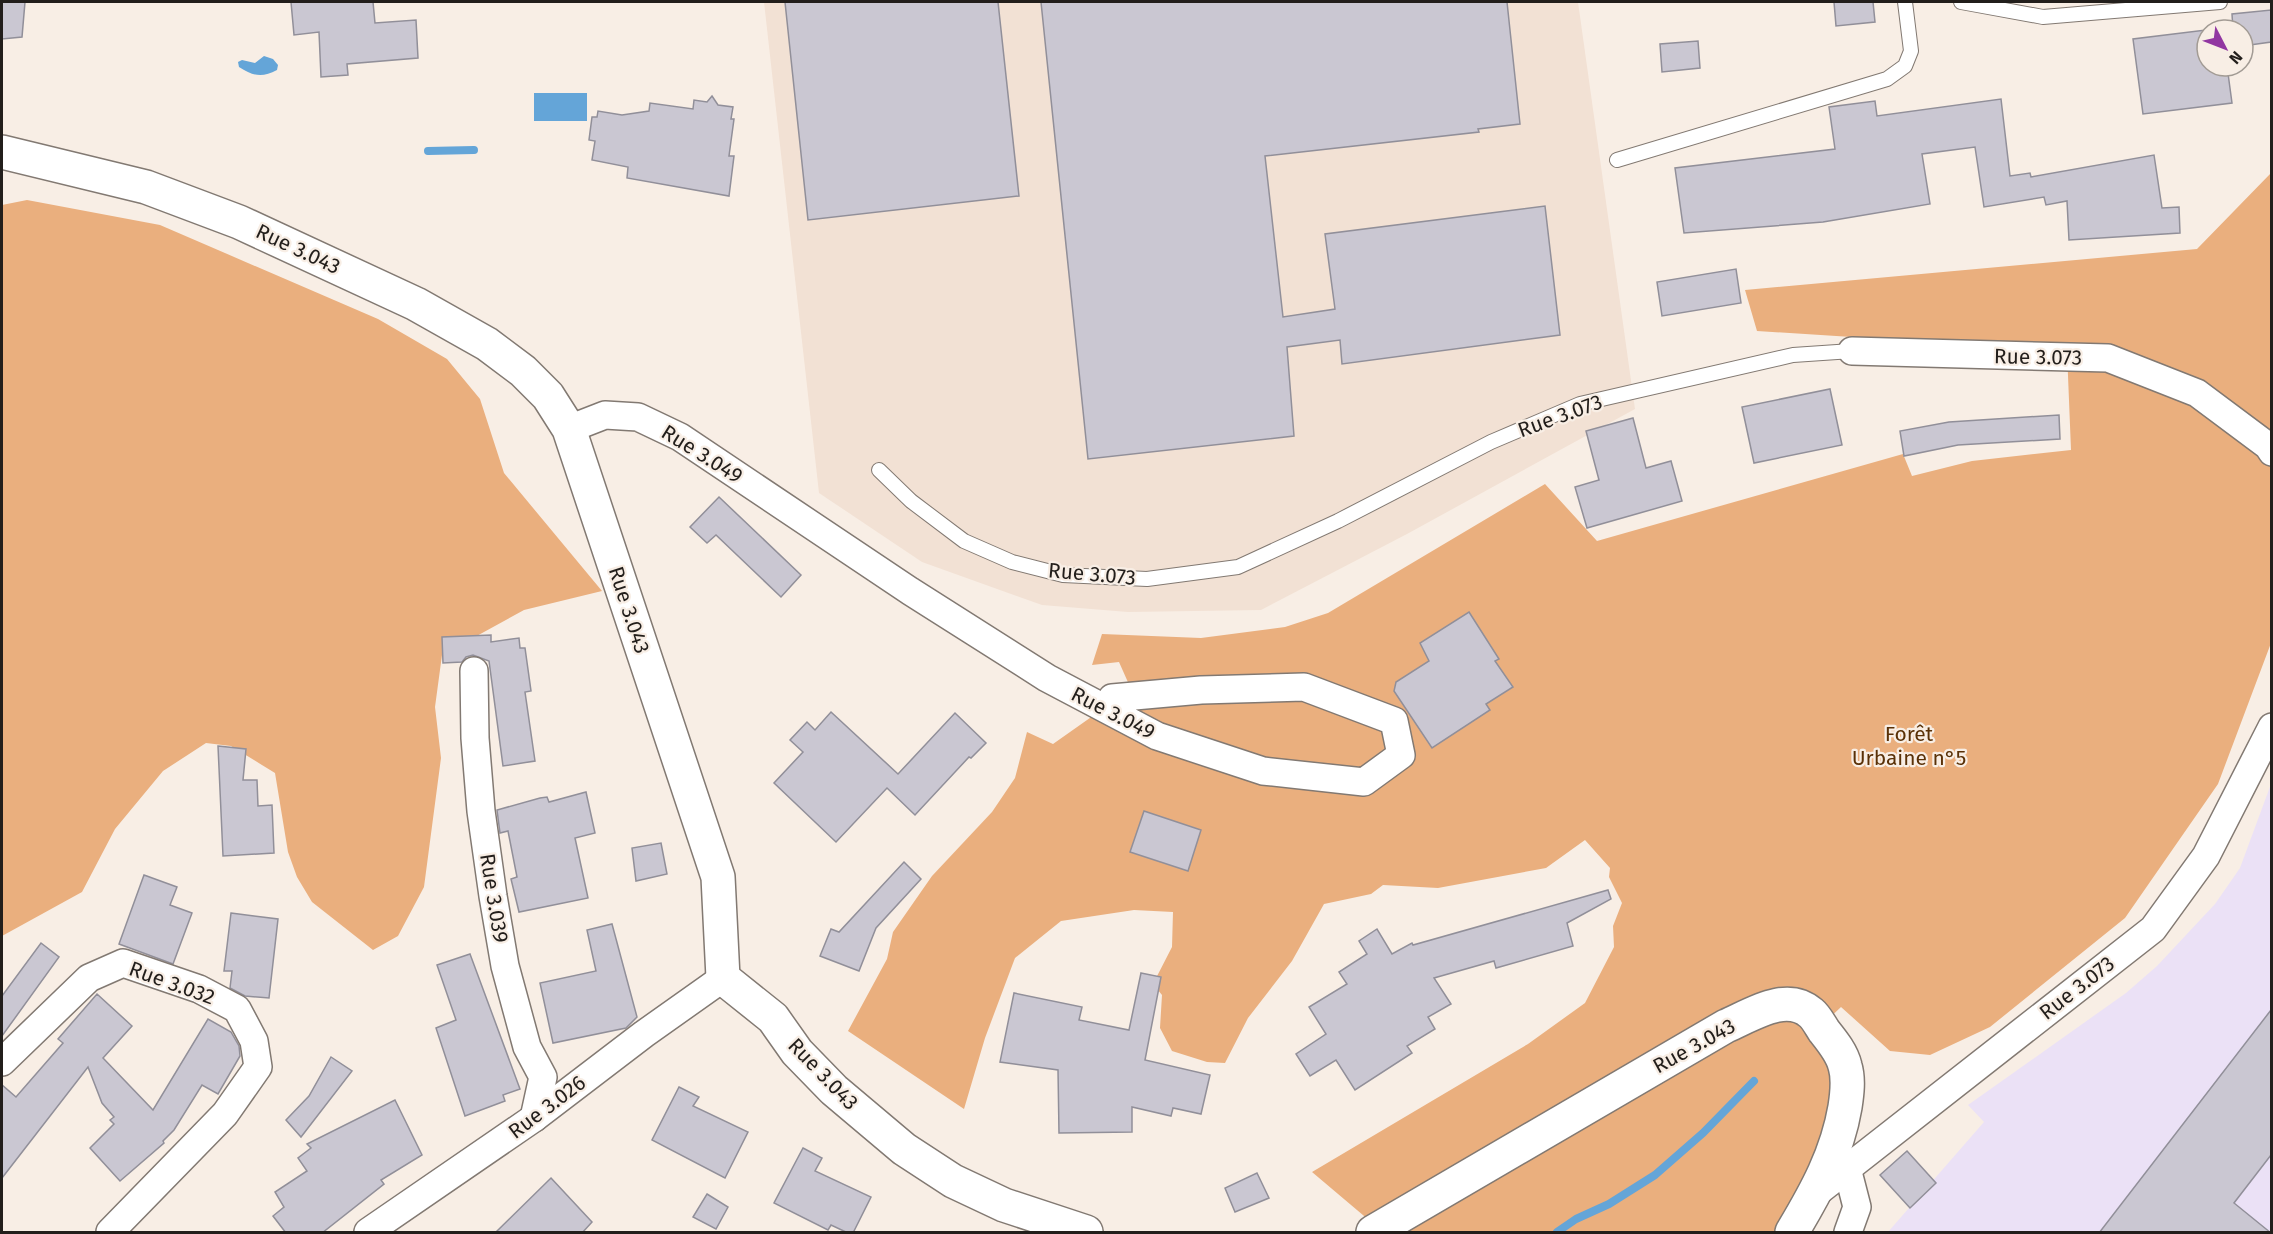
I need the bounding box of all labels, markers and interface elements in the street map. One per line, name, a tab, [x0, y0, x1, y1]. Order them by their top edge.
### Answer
north arrow	[2195, 18, 2255, 78]
text: N	[2225, 47, 2246, 68]
street label: Rue 3.043	[252, 218, 344, 280]
street label: Rue 3.073	[1994, 343, 2082, 371]
street label: Rue 3.073	[1514, 389, 1606, 443]
street label: Rue 3.049	[657, 419, 747, 489]
street label: Rue 3.073	[1047, 557, 1137, 591]
street label: Rue 3.043	[603, 563, 655, 657]
street label: Rue 3.049	[1067, 681, 1159, 745]
park label: Forêt Urbaine n°5	[1852, 721, 1966, 771]
street label: Rue 3.039	[474, 852, 514, 944]
street label: Rue 3.073	[2034, 951, 2120, 1025]
street label: Rue 3.032	[126, 955, 218, 1011]
street label: Rue 3.043	[1648, 1013, 1740, 1079]
street label: Rue 3.043	[782, 1033, 864, 1115]
street label: Rue 3.026	[503, 1069, 591, 1145]

